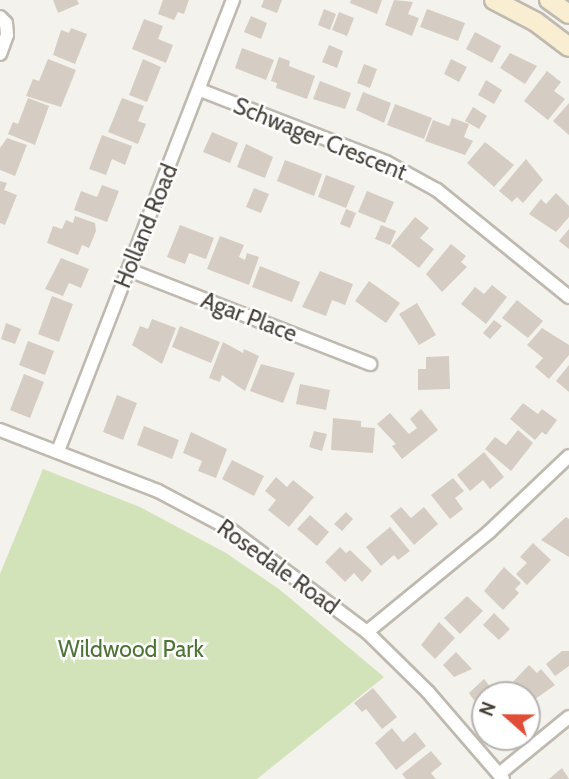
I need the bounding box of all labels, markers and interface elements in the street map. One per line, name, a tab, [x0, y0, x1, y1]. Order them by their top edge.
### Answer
street label: Schwager Crescent	[229, 92, 411, 186]
street label: Holland Road	[109, 160, 183, 292]
street label: Agar Place	[197, 286, 301, 348]
street label: Rosedale Road	[212, 514, 344, 620]
park label: Wildwood Park	[58, 635, 204, 663]
north arrow	[471, 681, 541, 751]
text: N	[475, 699, 501, 719]

